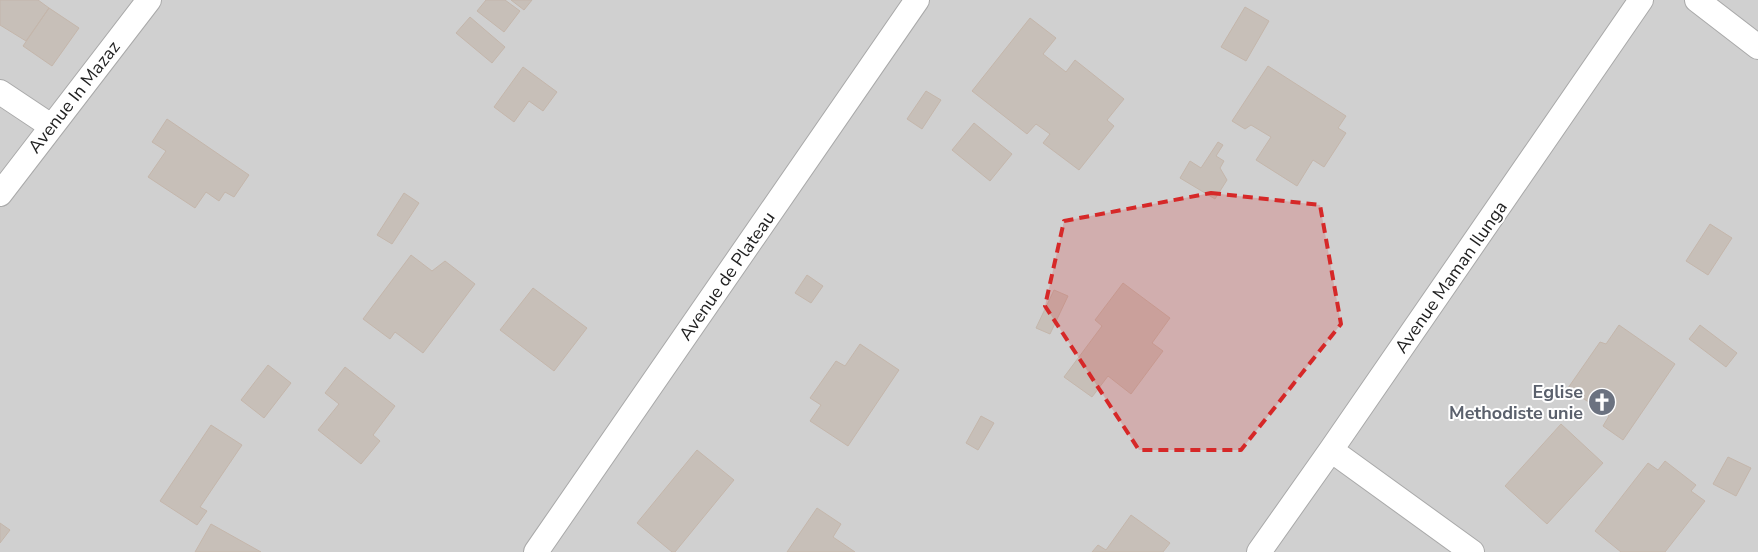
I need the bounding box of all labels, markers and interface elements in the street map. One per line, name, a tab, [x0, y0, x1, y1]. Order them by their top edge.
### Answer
street label: Avenue In Mazaz	[23, 36, 125, 158]
street label: Avenue Maman Ilunga	[1389, 196, 1513, 358]
street label: Avenue de Plateau	[674, 207, 780, 345]
place label: Eglise Methodiste unie	[1449, 380, 1583, 425]
church icon: Eglise Methodiste unie	[1587, 387, 1617, 417]

